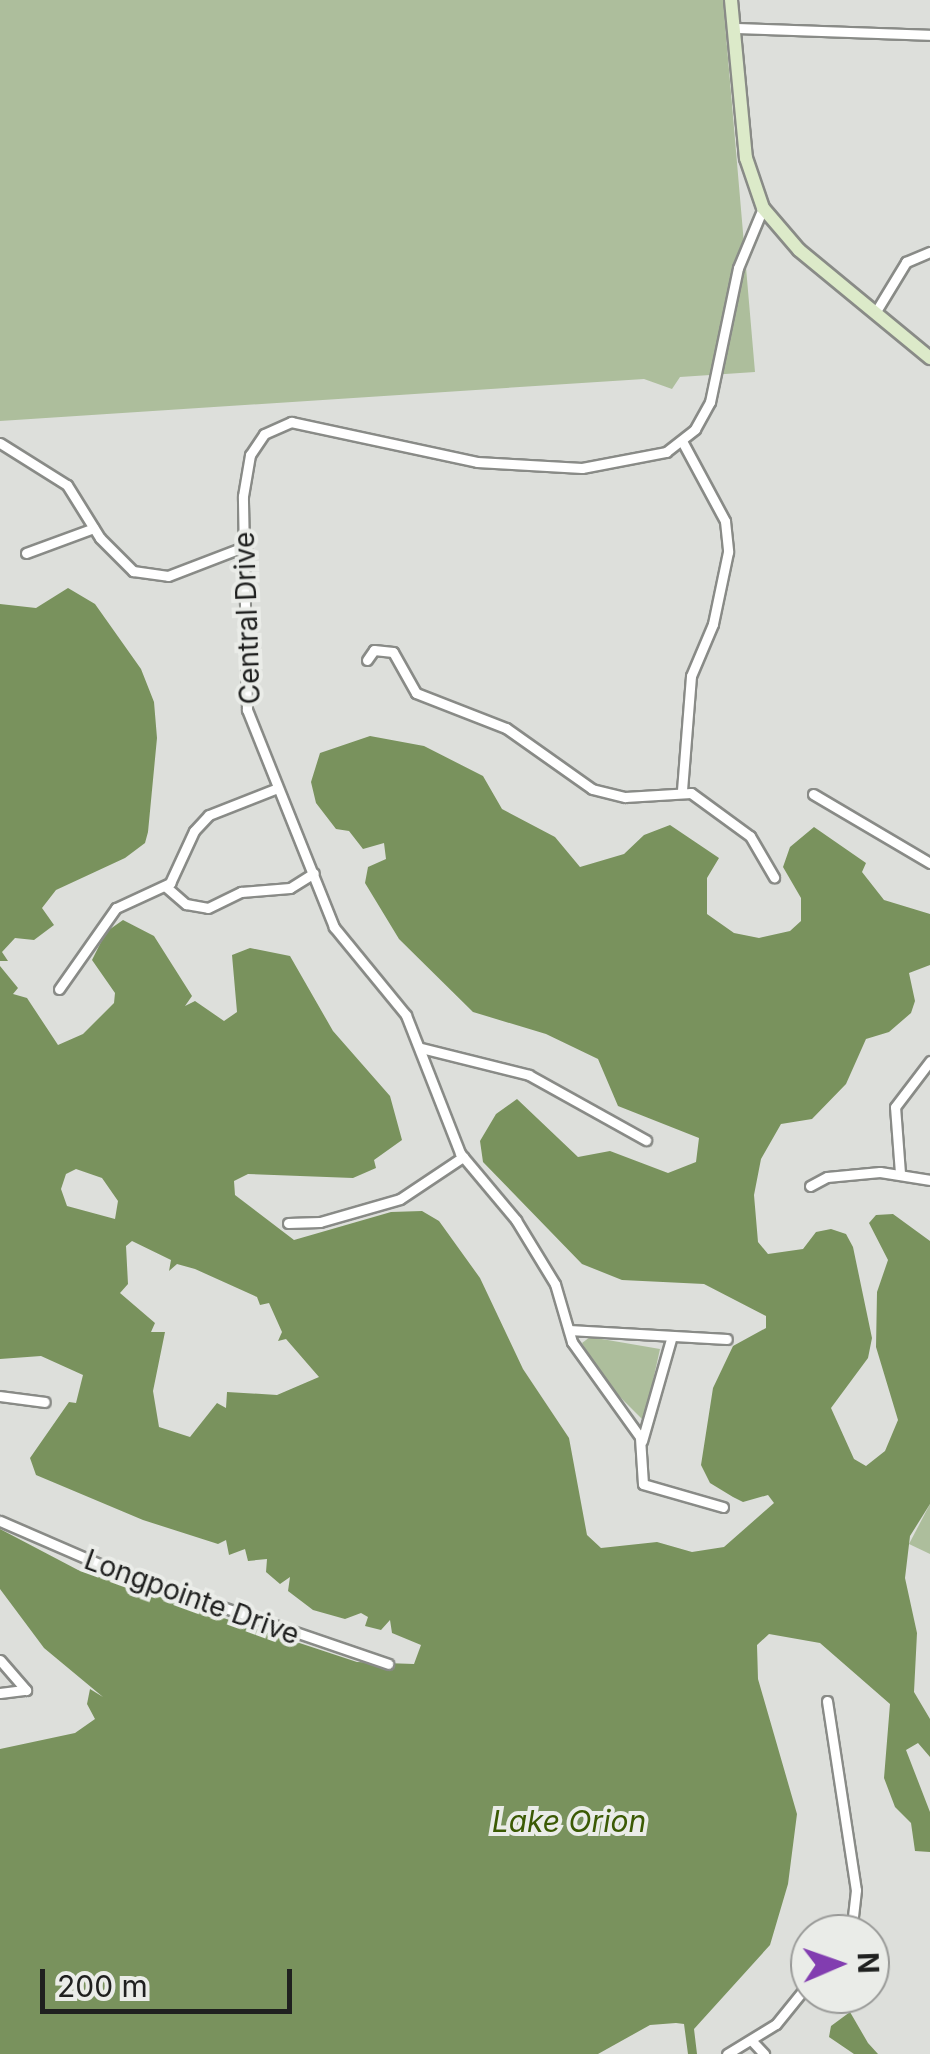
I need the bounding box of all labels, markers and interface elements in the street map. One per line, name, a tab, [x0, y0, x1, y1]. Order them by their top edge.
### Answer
street label: Central Drive	[227, 531, 267, 705]
street label: Longpointe Drive	[80, 1543, 304, 1651]
water label: Lake Orion	[492, 1803, 646, 1839]
north arrow	[790, 1914, 890, 2014]
scale bar	[45, 1949, 298, 2011]
text: N	[851, 1952, 885, 1974]
text: 200 m	[57, 1968, 148, 2004]

